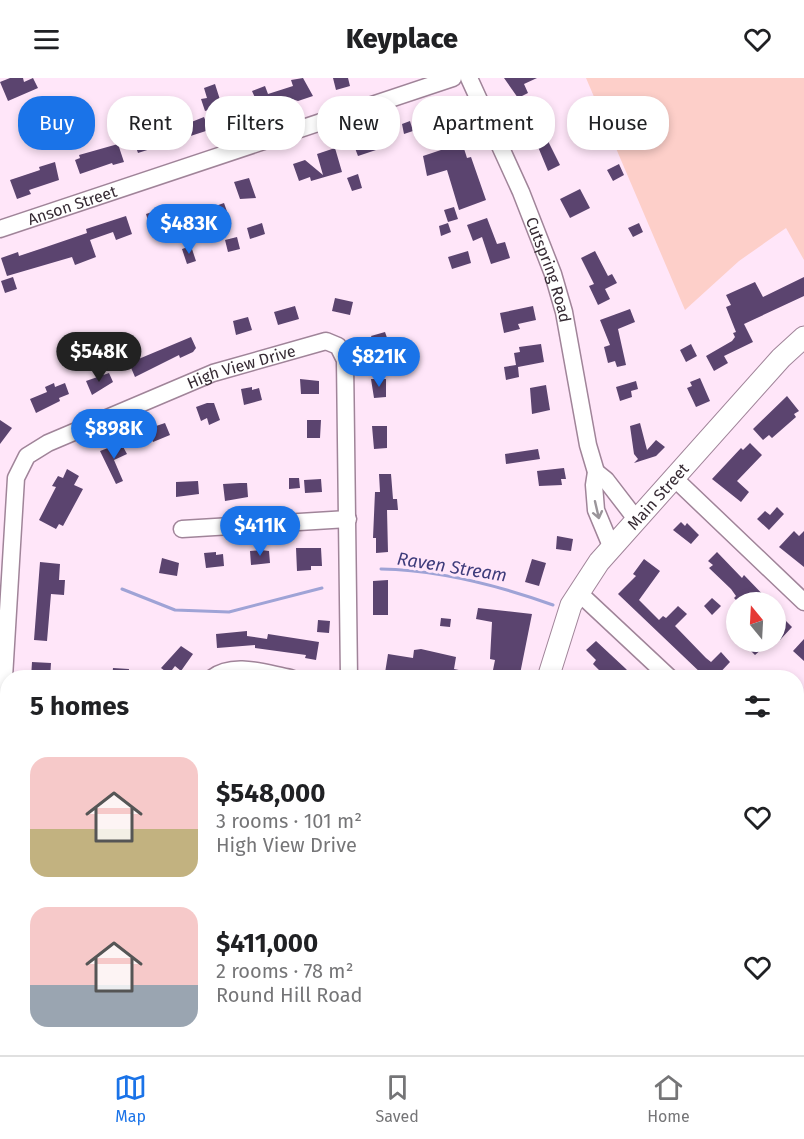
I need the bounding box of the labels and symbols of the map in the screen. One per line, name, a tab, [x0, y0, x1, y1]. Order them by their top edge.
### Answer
street label: Anson Street	[25, 181, 119, 229]
pin: $483K	[147, 204, 231, 255]
street label: Cutspring Road	[522, 214, 575, 324]
pin: $548K	[57, 332, 141, 383]
pin: $821K	[337, 337, 421, 388]
street label: High View Drive	[184, 341, 298, 392]
pin: $898K	[72, 409, 156, 460]
street label: Main Street	[623, 459, 692, 533]
one-way arrow	[592, 500, 604, 519]
pin: $411K	[218, 506, 302, 557]
water label: Raven Stream	[396, 547, 508, 587]
north arrow	[726, 592, 786, 652]

